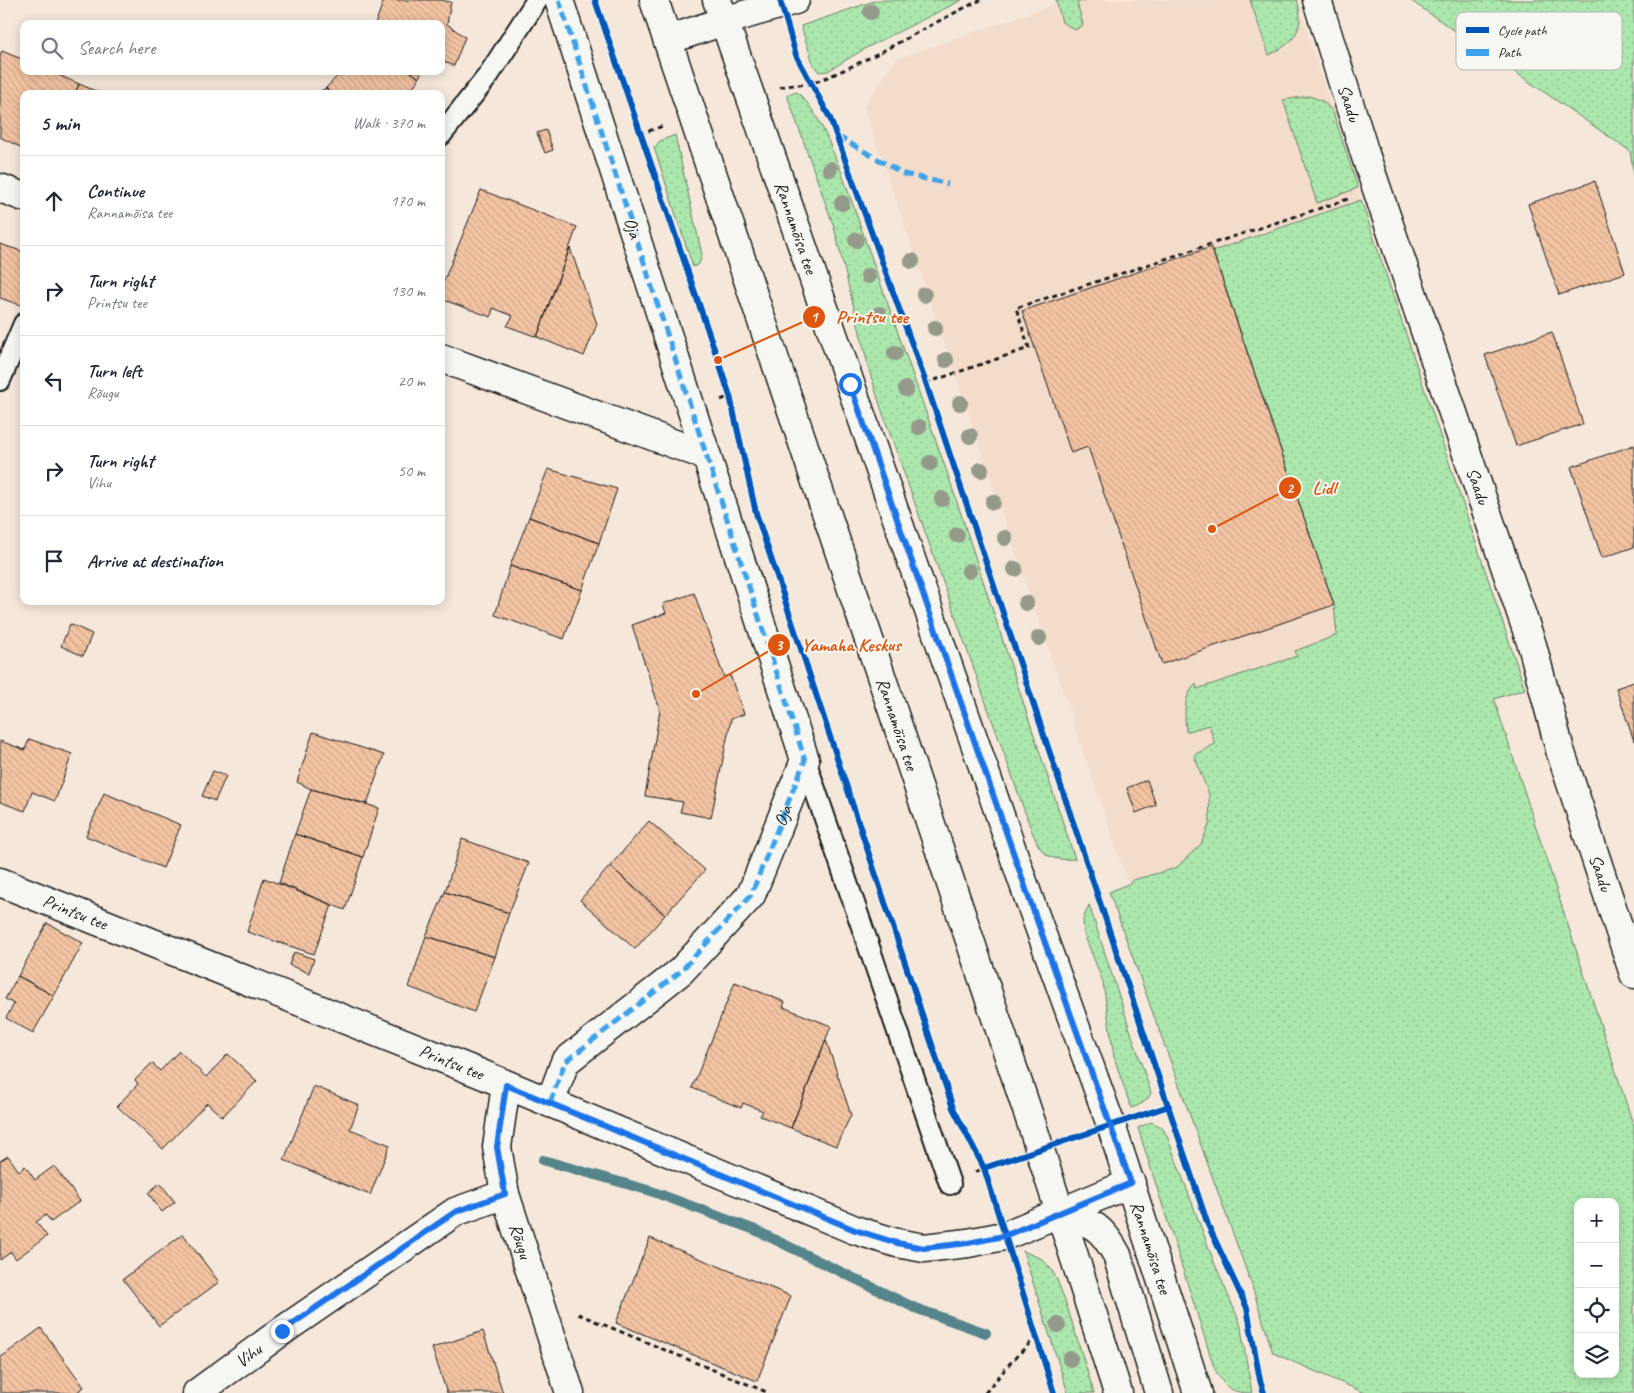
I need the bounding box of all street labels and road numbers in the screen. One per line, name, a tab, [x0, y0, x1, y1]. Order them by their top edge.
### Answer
street label: Saadu	[1333, 82, 1366, 126]
street label: Rannamõisa tee	[770, 179, 823, 278]
street label: Oja	[619, 215, 647, 242]
street label: Saadu	[1461, 465, 1495, 509]
street label: Rannamõisa tee	[872, 675, 923, 774]
street label: Oja	[769, 801, 797, 829]
street label: Saadu	[1584, 852, 1617, 895]
street label: Printsu tee	[40, 889, 112, 935]
street label: Printsu tee	[416, 1039, 488, 1085]
street label: Rannamõisa tee	[1126, 1199, 1176, 1298]
street label: Rõugu	[504, 1221, 537, 1263]
street label: Vihu	[231, 1338, 267, 1372]

